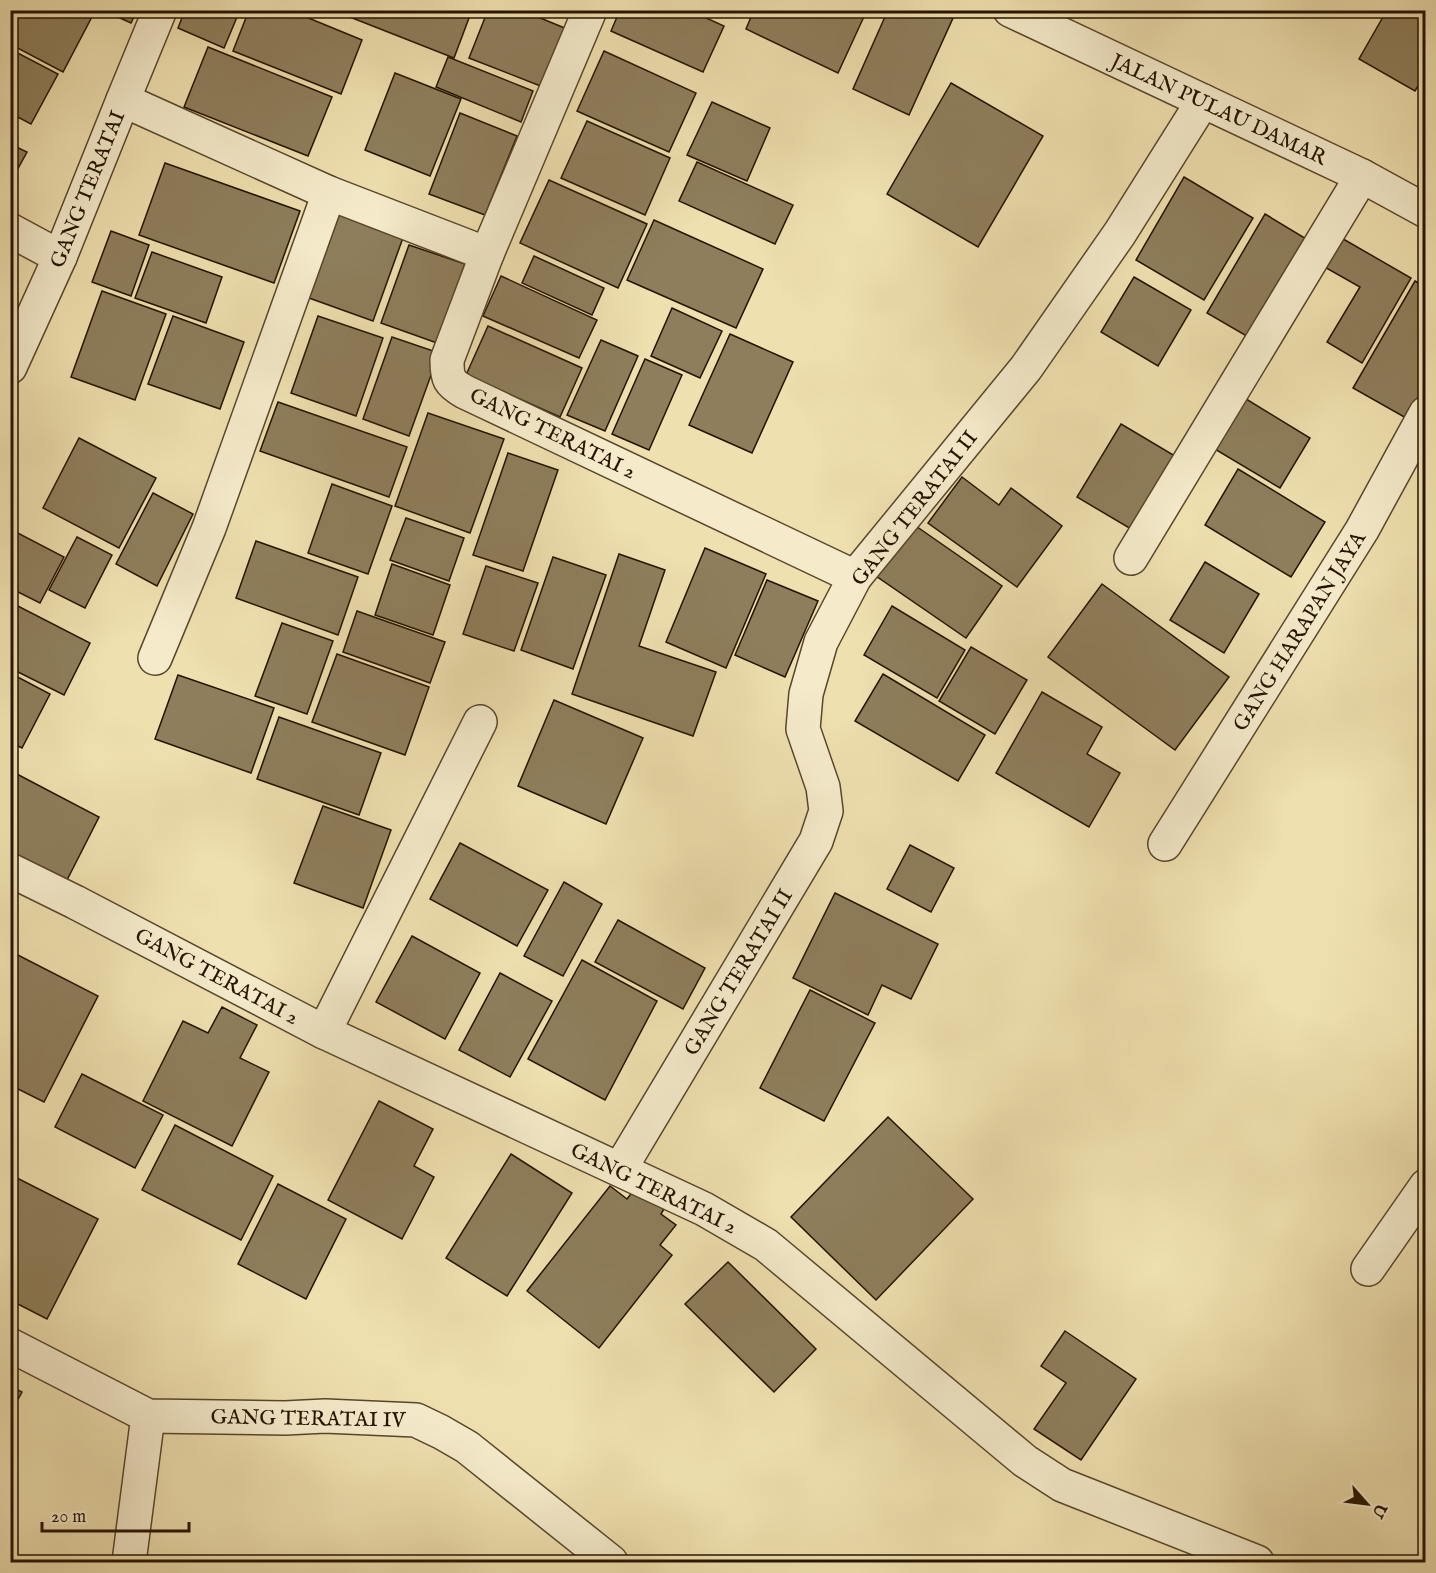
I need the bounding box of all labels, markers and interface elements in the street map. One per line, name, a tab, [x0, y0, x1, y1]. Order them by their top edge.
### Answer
street label: JALAN PULAU DAMAR	[1104, 48, 1332, 173]
street label: GANG TERATAI	[45, 107, 132, 272]
street label: GANG TERATAI 2	[465, 382, 640, 486]
street label: GANG TERATAI II	[846, 426, 984, 592]
street label: GANG HARAPAN JAYA	[1228, 526, 1373, 737]
street label: GANG TERATAI II	[679, 884, 800, 1061]
street label: GANG TERATAI 2	[130, 923, 303, 1032]
street label: GANG TERATAI 2	[566, 1137, 741, 1241]
street label: GANG TERATAI IV	[210, 1404, 407, 1435]
north arrow	[1337, 1474, 1397, 1534]
scale bar	[42, 1495, 189, 1533]
text: U	[1366, 1499, 1391, 1521]
text: 20 m	[51, 1506, 86, 1529]

